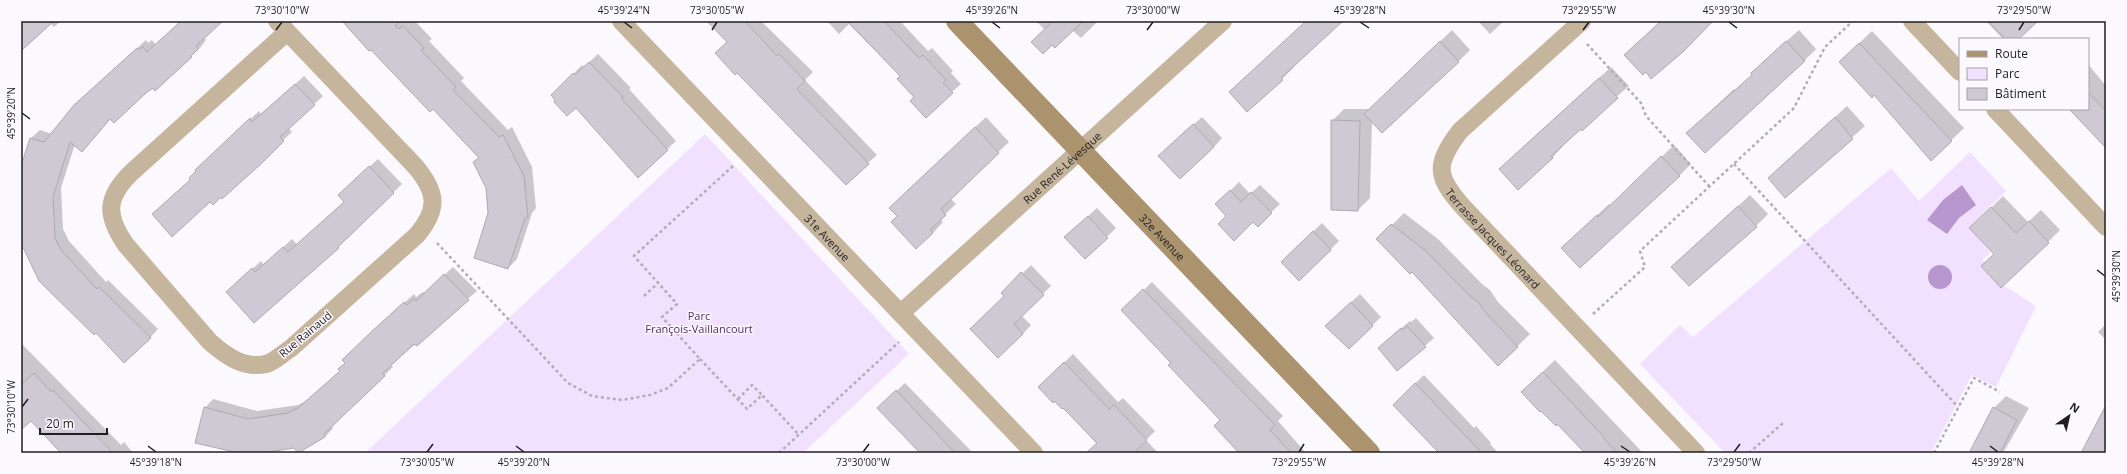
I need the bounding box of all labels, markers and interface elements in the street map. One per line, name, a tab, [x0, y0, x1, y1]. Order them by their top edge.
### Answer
text: 73°30'10"W	[255, 3, 310, 17]
text: 45°39'24"N	[598, 3, 650, 17]
text: 73°30'05"W	[690, 3, 745, 17]
text: 45°39'26"N	[966, 3, 1018, 17]
text: 73°30'00"W	[1126, 3, 1181, 17]
text: 45°39'28"N	[1334, 3, 1386, 17]
text: 73°29'55"W	[1562, 3, 1617, 17]
text: 45°39'30"N	[1703, 3, 1755, 17]
text: 73°29'50"W	[1997, 3, 2052, 17]
legend	[1959, 38, 2089, 110]
text: Route	[1995, 45, 2028, 62]
text: Parc	[1995, 65, 2020, 82]
text: Bâtiment	[1995, 85, 2046, 102]
text: 45°39'20"N	[4, 87, 18, 139]
street label: Rue René-Lévesque	[1019, 128, 1104, 207]
street label: Terrasse Jacques Léonard	[1443, 185, 1544, 292]
street label: 31e Avenue	[801, 210, 854, 264]
street label: 32e Avenue	[1137, 210, 1189, 264]
text: 45°39'30"N	[2109, 250, 2123, 302]
street label: Rue Rainaud	[275, 307, 335, 361]
park label: Parc François-Vaillancourt	[645, 308, 753, 336]
text: 73°30'10"W	[4, 379, 18, 434]
north arrow	[2049, 396, 2089, 436]
text: N	[2067, 399, 2083, 416]
scale bar	[40, 410, 107, 436]
text: 20 m	[46, 415, 74, 432]
text: 45°39'18"N	[130, 455, 182, 469]
text: 73°30'05"W	[400, 455, 455, 469]
text: 45°39'20"N	[498, 455, 550, 469]
text: 73°30'00"W	[836, 455, 891, 469]
text: 73°29'55"W	[1272, 455, 1327, 469]
text: 45°39'26"N	[1604, 455, 1656, 469]
text: 73°29'50"W	[1707, 455, 1762, 469]
text: 45°39'28"N	[1972, 455, 2024, 469]

